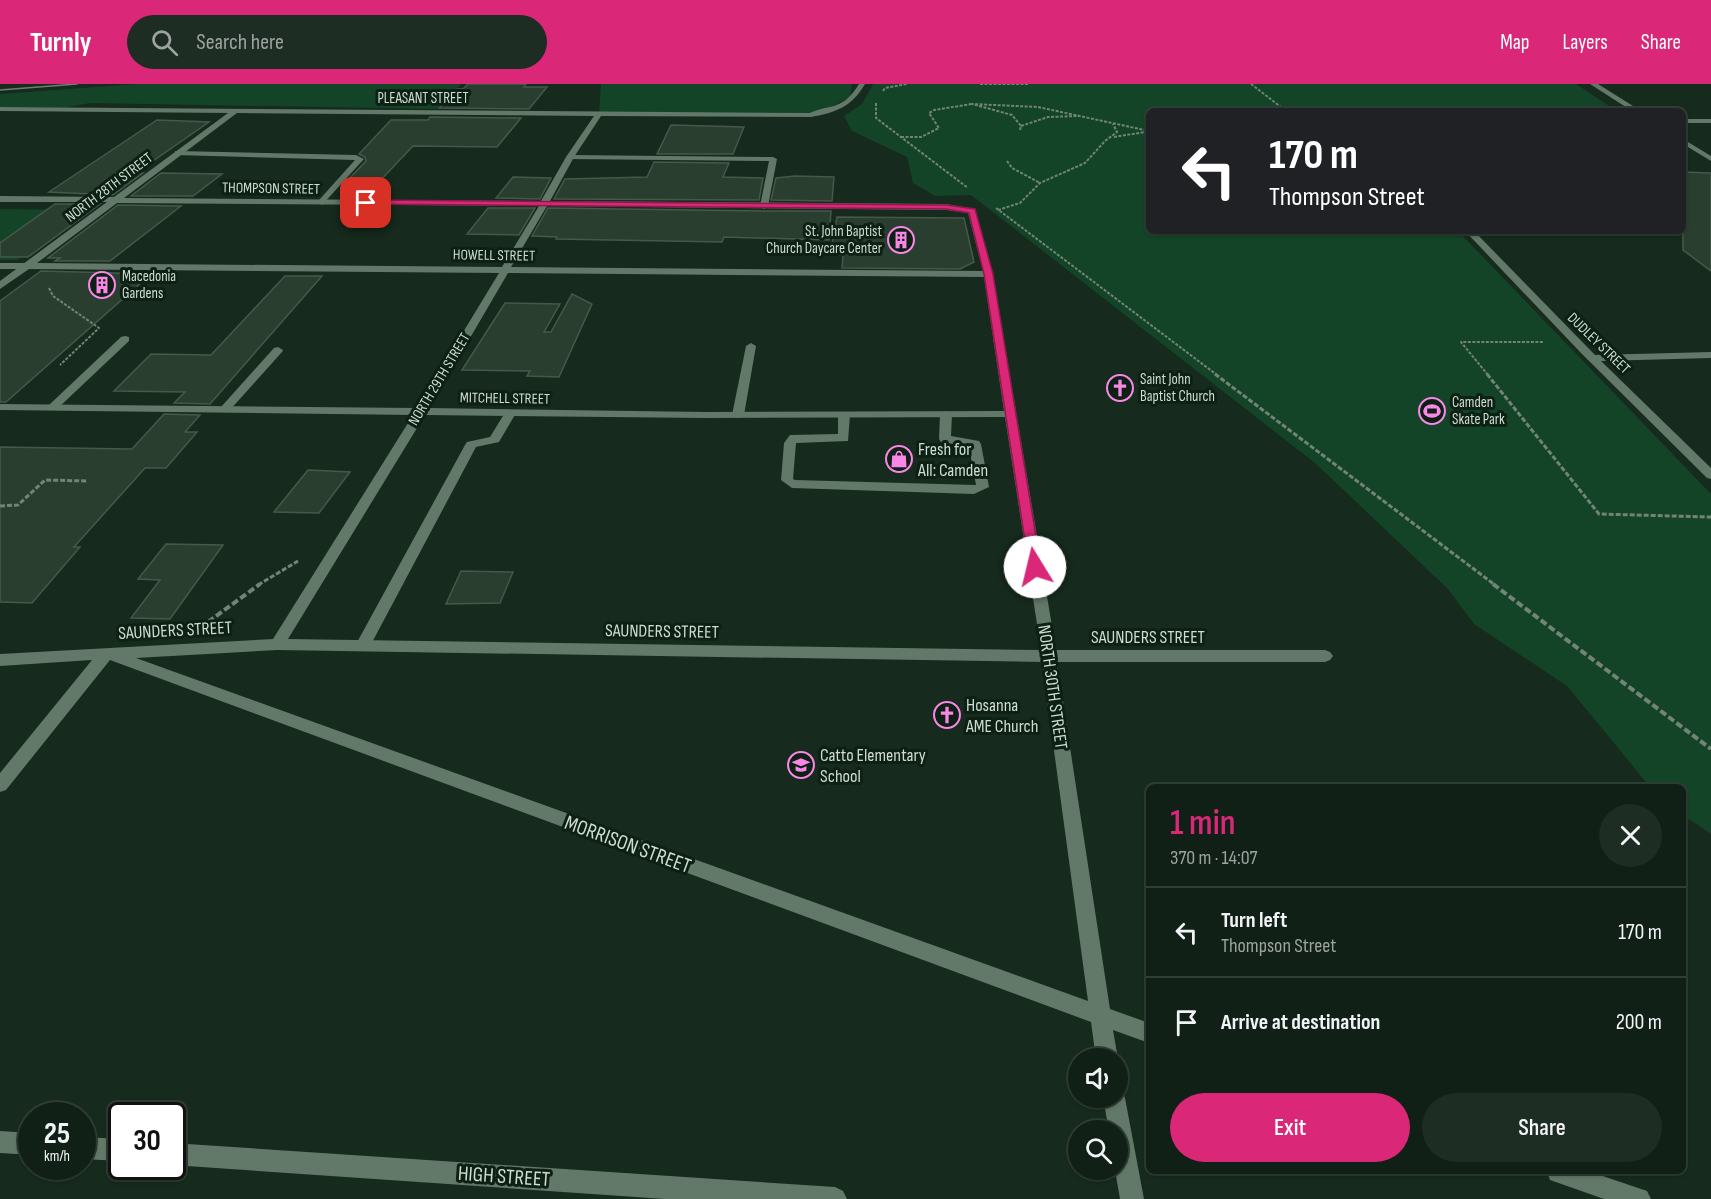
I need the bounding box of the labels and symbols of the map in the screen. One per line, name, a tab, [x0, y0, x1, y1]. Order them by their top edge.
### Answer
street label: PLEASANT STREET	[377, 89, 469, 108]
street label: NORTH 28TH STREET	[62, 148, 157, 226]
pin	[340, 177, 391, 228]
street label: THOMPSON STREET	[222, 178, 320, 199]
place label: St. John Baptist Church Daycare Center	[766, 222, 883, 258]
building icon: St. John Baptist Church Daycare Center	[886, 225, 916, 255]
street label: HOWELL STREET	[453, 245, 535, 266]
place label: Macedonia Gardens	[122, 267, 176, 303]
building icon: Macedonia Gardens	[87, 270, 117, 300]
street label: DUDLEY STREET	[1563, 309, 1634, 378]
street label: NORTH 29TH STREET	[404, 330, 475, 429]
place label: Saint John Baptist Church	[1140, 370, 1215, 406]
church icon: Saint John Baptist Church	[1105, 373, 1135, 403]
street label: MITCHELL STREET	[460, 388, 550, 409]
place label: Camden Skate Park	[1452, 393, 1505, 429]
sports icon: Camden Skate Park	[1417, 396, 1447, 426]
place label: Fresh for All: Camden	[917, 439, 988, 481]
shop icon: Fresh for All: Camden	[884, 444, 914, 474]
position arrow	[1003, 535, 1067, 599]
street label: SAUNDERS STREET	[118, 617, 232, 644]
street label: SAUNDERS STREET	[605, 620, 719, 643]
street label: NORTH 30TH STREET	[1033, 624, 1072, 751]
street label: SAUNDERS STREET	[1091, 627, 1205, 648]
place label: Hosanna AME Church	[965, 695, 1038, 737]
church icon: Hosanna AME Church	[932, 700, 962, 730]
place label: Catto Elementary School	[820, 745, 926, 787]
school or university icon: Catto Elementary School	[786, 750, 816, 780]
street label: MORRISON STREET	[561, 810, 695, 879]
speed limit sign: 30	[108, 1102, 186, 1180]
street label: HIGH STREET	[457, 1161, 551, 1192]

